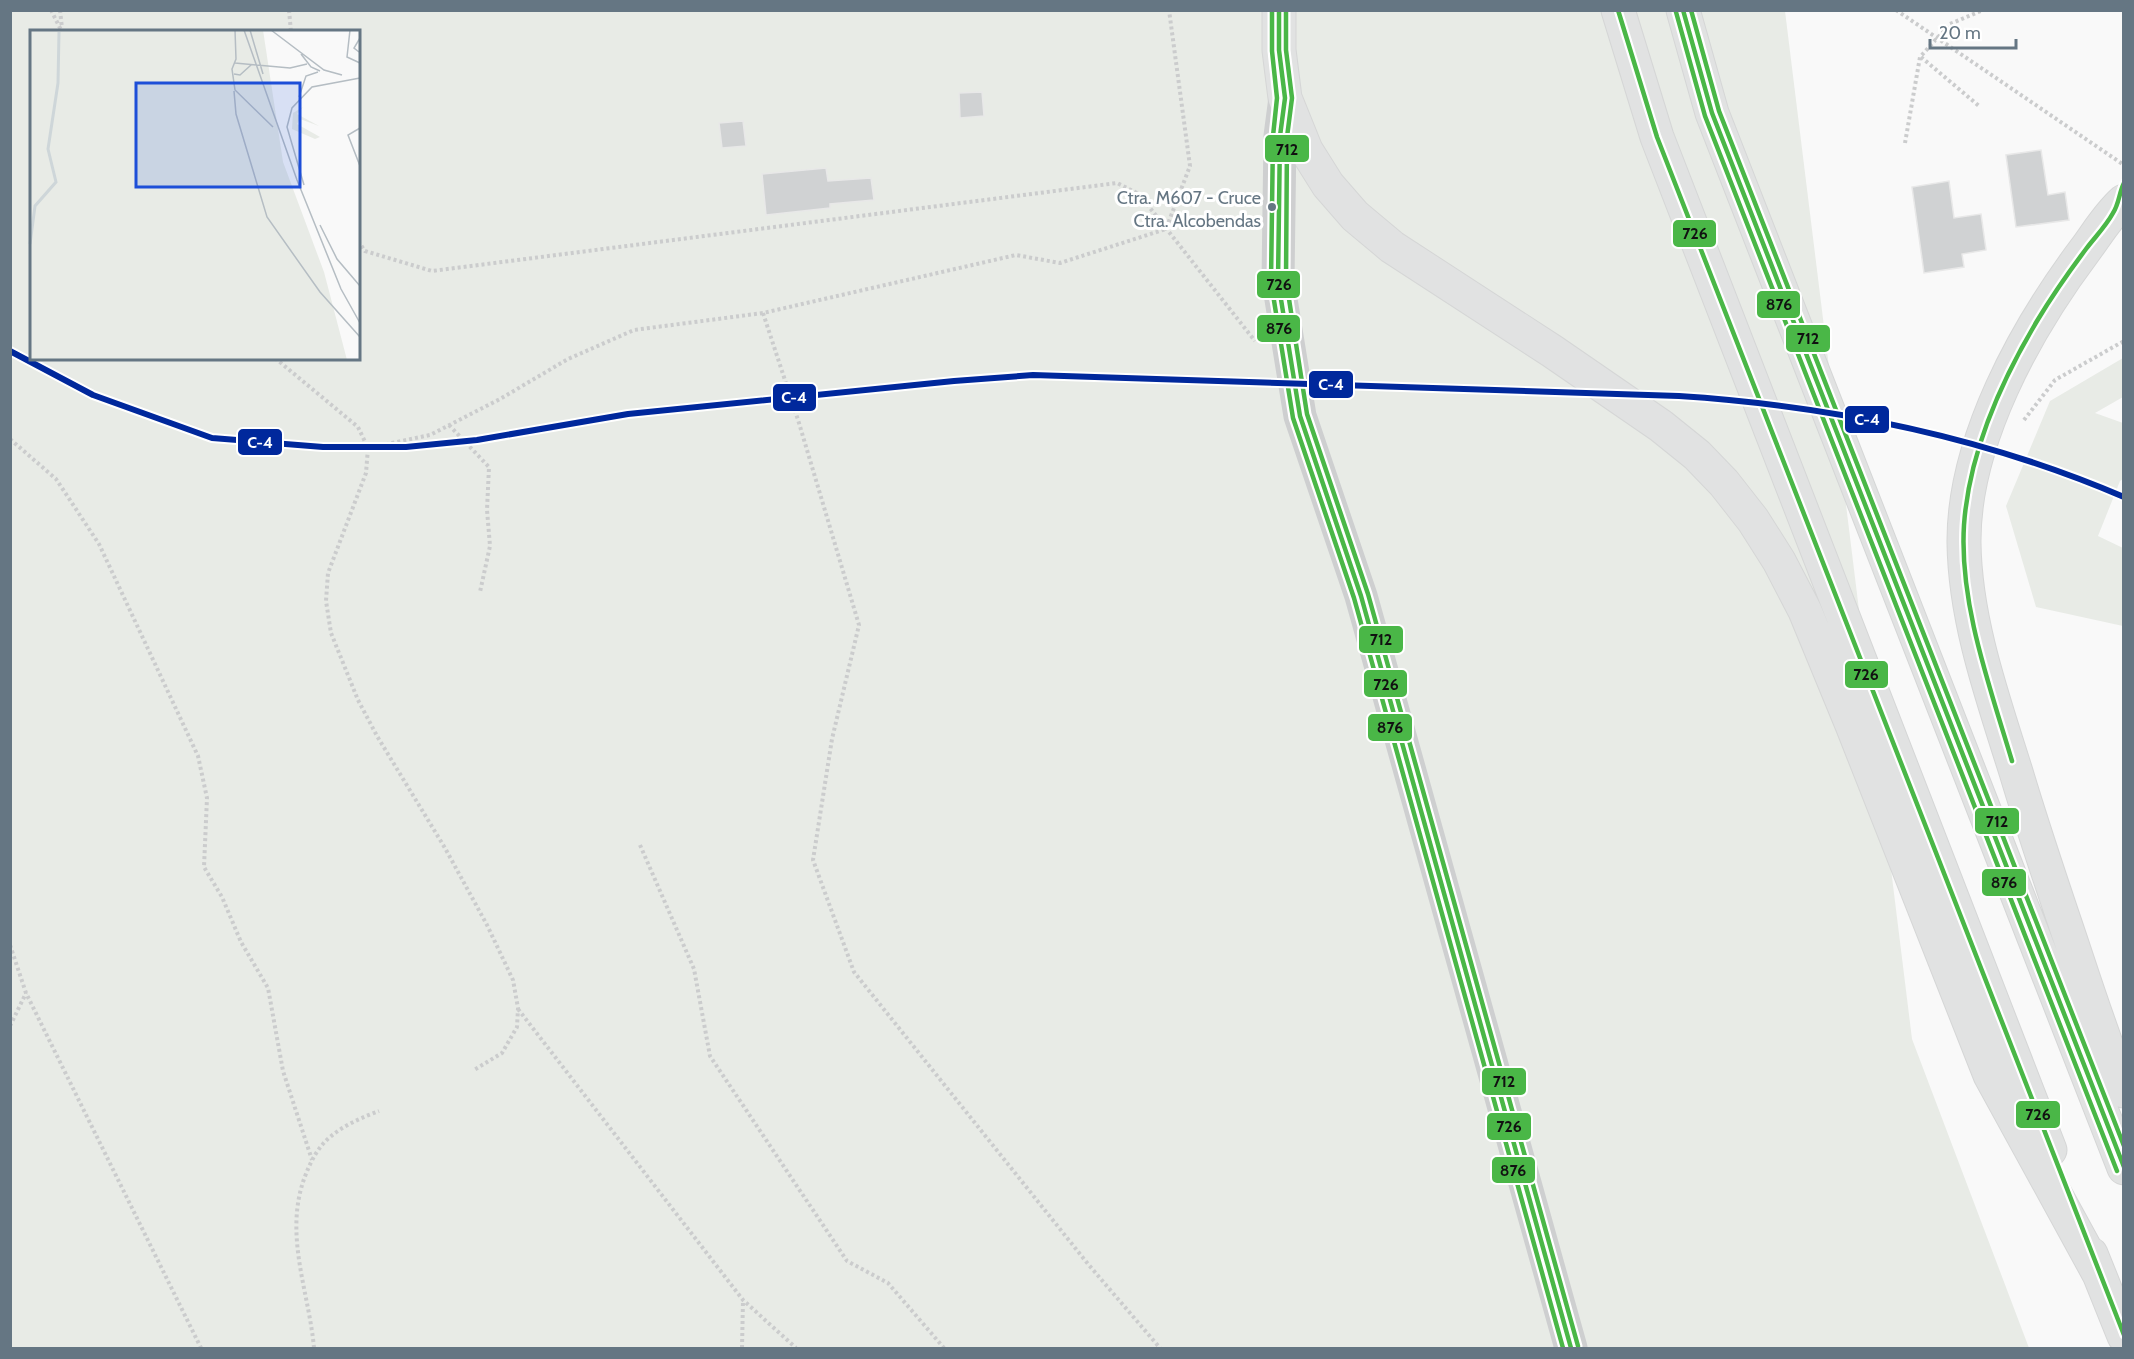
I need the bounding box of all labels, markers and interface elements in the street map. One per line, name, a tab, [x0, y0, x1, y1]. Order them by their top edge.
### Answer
scale bar	[1930, 12, 2016, 50]
text: 20 m	[1939, 22, 1981, 44]
inset map	[30, 30, 360, 360]
line badge: 712	[1264, 134, 1310, 163]
text: 712	[1276, 140, 1298, 159]
place label: Ctra. M607 - Cruce Ctra. Alcobendas	[1117, 187, 1261, 232]
marker: Ctra. M607 - Cruce Ctra. Alcobendas	[1266, 201, 1278, 213]
line badge: 726	[1672, 219, 1717, 248]
text: 726	[1682, 224, 1708, 243]
line badge: 726	[1256, 270, 1301, 299]
text: 726	[1266, 275, 1292, 294]
line badge: 876	[1756, 290, 1801, 319]
text: 876	[1766, 295, 1792, 314]
line badge: 876	[1256, 314, 1301, 343]
text: 876	[1266, 319, 1292, 338]
line badge: 712	[1785, 324, 1831, 353]
text: 712	[1797, 329, 1819, 348]
line badge: C-4	[1308, 370, 1354, 399]
text: C-4	[1318, 375, 1344, 394]
line badge: C-4	[772, 383, 817, 412]
text: C-4	[781, 388, 807, 407]
line badge: C-4	[1844, 405, 1890, 434]
text: C-4	[1854, 410, 1880, 429]
line badge: C-4	[237, 428, 283, 456]
text: C-4	[247, 433, 273, 452]
line badge: 712	[1358, 625, 1404, 654]
text: 712	[1370, 630, 1392, 649]
line badge: 726	[1844, 660, 1889, 689]
text: 726	[1853, 665, 1879, 684]
line badge: 726	[1363, 669, 1408, 698]
text: 726	[1373, 675, 1399, 694]
line badge: 876	[1367, 713, 1413, 742]
text: 876	[1377, 718, 1403, 737]
line badge: 712	[1974, 807, 2020, 835]
text: 712	[1986, 812, 2008, 831]
line badge: 876	[1981, 868, 2027, 897]
text: 876	[1991, 873, 2017, 892]
line badge: 712	[1481, 1067, 1527, 1096]
text: 712	[1493, 1072, 1515, 1091]
line badge: 726	[2015, 1100, 2061, 1129]
text: 726	[2025, 1105, 2051, 1124]
line badge: 726	[1486, 1112, 1532, 1141]
text: 726	[1496, 1117, 1522, 1136]
line badge: 876	[1491, 1156, 1536, 1184]
text: 876	[1500, 1161, 1526, 1180]

